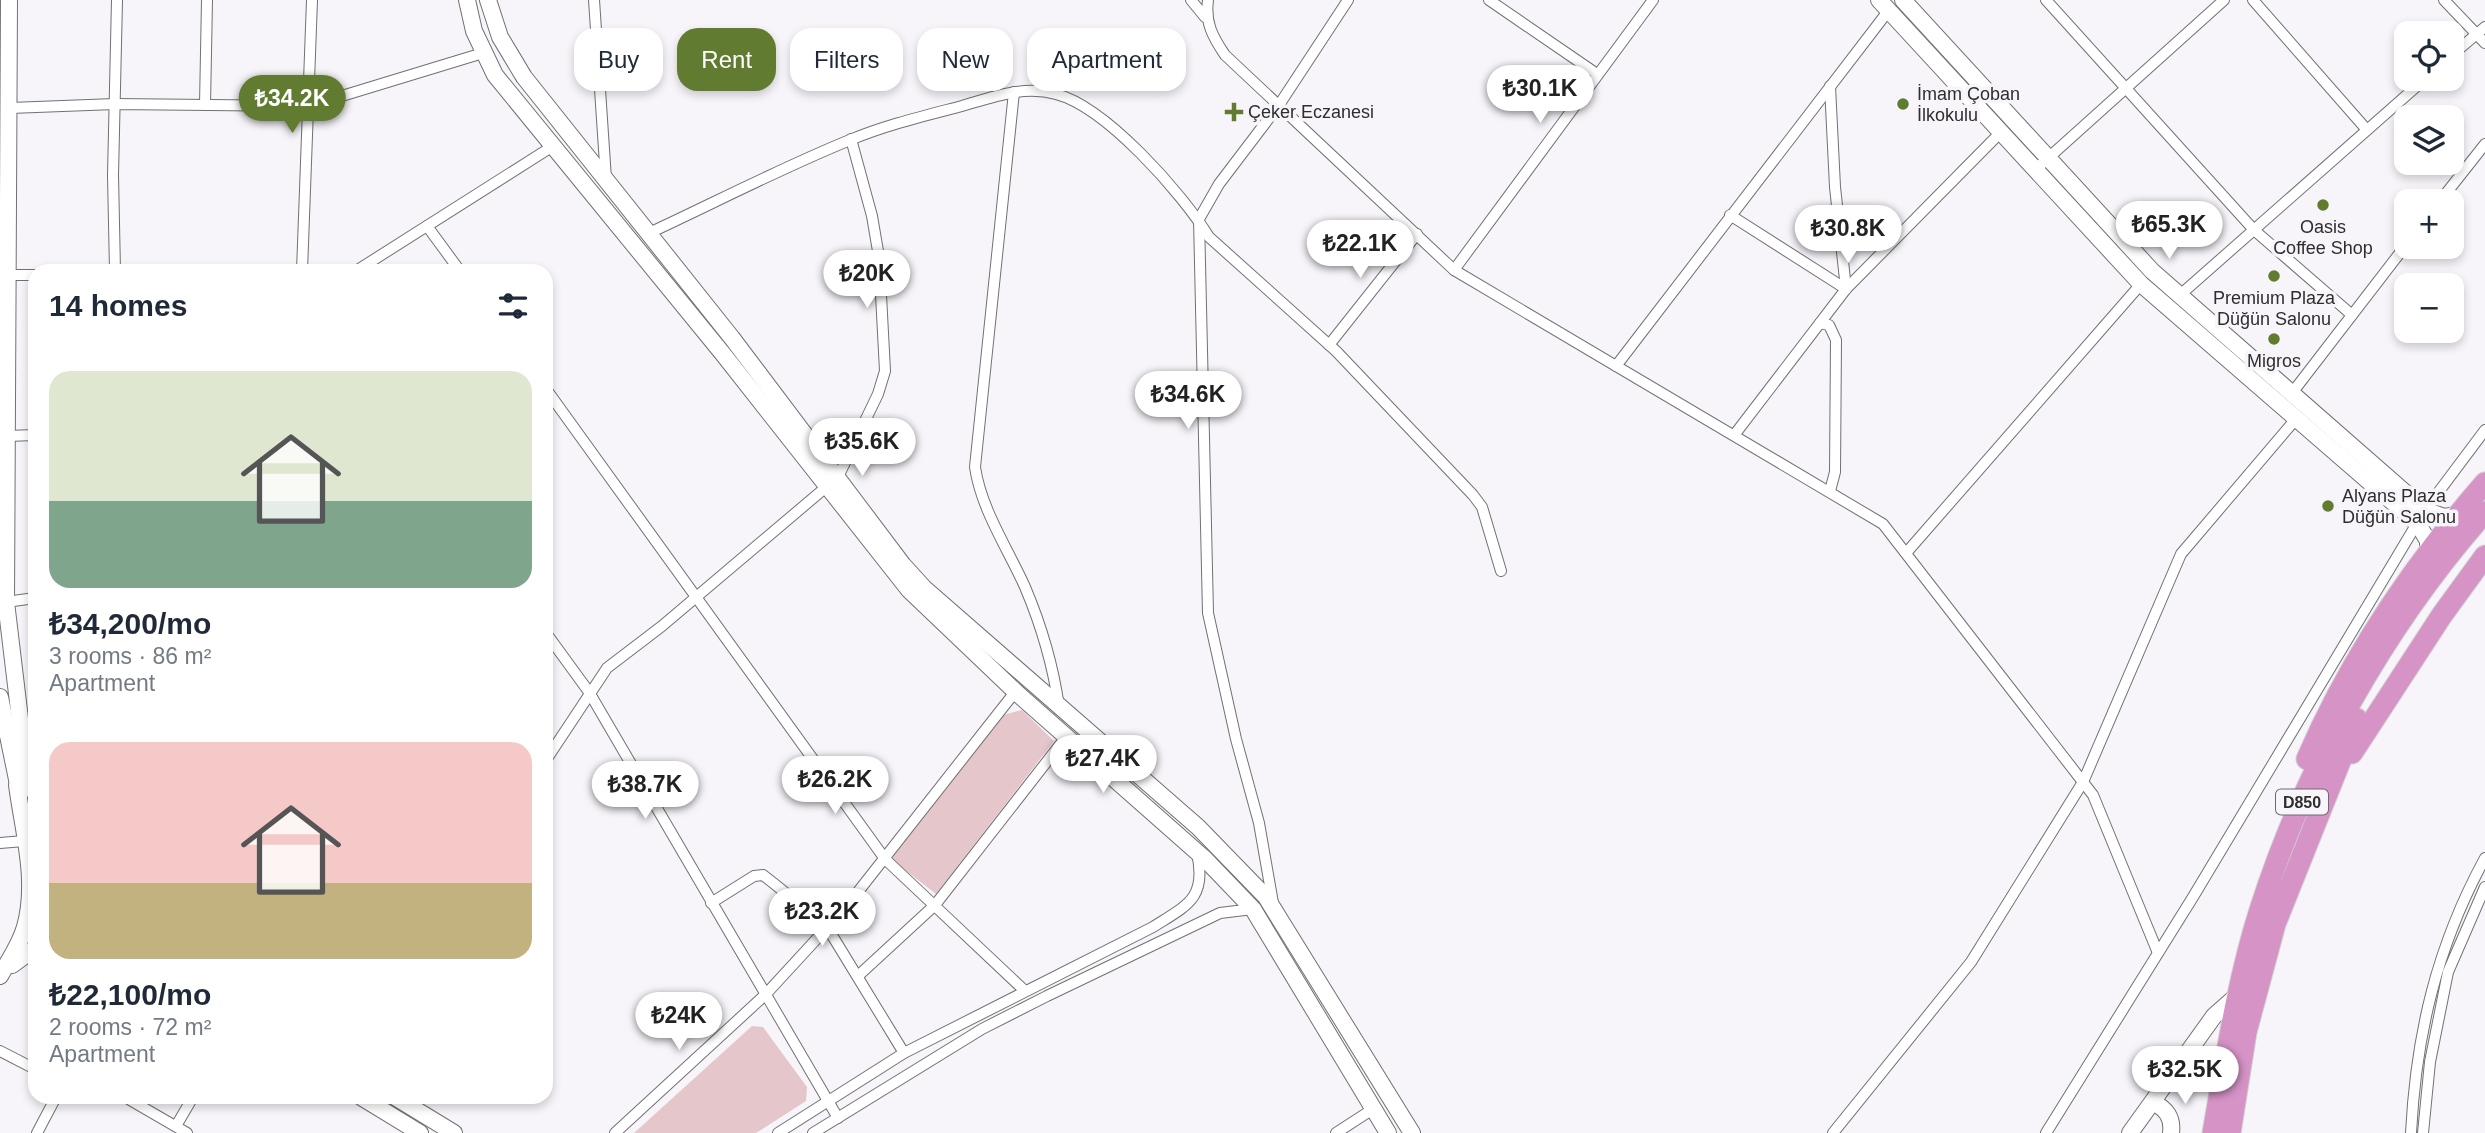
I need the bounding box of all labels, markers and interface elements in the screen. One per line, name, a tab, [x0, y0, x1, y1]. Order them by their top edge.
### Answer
map controls	[2394, 21, 2464, 343]
button: locate	[2394, 21, 2464, 91]
chip: Buy	[574, 28, 663, 91]
chip: Rent	[677, 28, 776, 91]
chip: Filters	[790, 28, 903, 91]
chip: New	[917, 28, 1013, 91]
chip: Apartment	[1027, 28, 1186, 91]
pin: ₺30.1K	[1483, 66, 1597, 125]
text: ₺30.1K	[1503, 75, 1577, 101]
pin: ₺34.2K	[235, 76, 349, 135]
place label: İmam Çoban İlkokulu	[1917, 84, 2020, 125]
text: ₺34.2K	[255, 85, 329, 111]
marker: İmam Çoban İlkokulu	[1895, 96, 1911, 112]
place label: Çeker Eczanesi	[1248, 102, 1374, 122]
marker: Çeker Eczanesi	[1226, 104, 1242, 120]
button: layers	[2394, 105, 2464, 175]
button: +	[2394, 189, 2464, 259]
marker: Oasis Coffee Shop	[2315, 197, 2331, 213]
pin: ₺65.3K	[2112, 202, 2226, 261]
pin: ₺30.8K	[1791, 205, 1905, 265]
text: ₺65.3K	[2132, 211, 2206, 237]
text: ₺30.8K	[1811, 215, 1885, 241]
place label: Oasis Coffee Shop	[2273, 217, 2373, 258]
pin: ₺22.1K	[1303, 220, 1417, 280]
text: ₺22.1K	[1323, 230, 1397, 256]
pin: ₺20K	[826, 250, 908, 310]
text: ₺20K	[839, 260, 895, 286]
marker: Premium Plaza Düğün Salonu	[2266, 268, 2282, 284]
button: −	[2394, 273, 2464, 343]
icon: filters	[494, 287, 532, 325]
place label: Premium Plaza Düğün Salonu	[2213, 288, 2336, 329]
text: 14 homes	[49, 289, 187, 322]
marker: Migros	[2266, 331, 2282, 347]
place label: Migros	[2247, 351, 2301, 371]
pin: ₺34.6K	[1131, 372, 1245, 431]
text: ₺34.6K	[1151, 381, 1225, 407]
icon: home	[228, 416, 354, 542]
pin: ₺35.6K	[805, 419, 919, 478]
text: ₺35.6K	[825, 428, 899, 454]
place label: Alyans Plaza Düğün Salonu	[2342, 486, 2456, 527]
marker: Alyans Plaza Düğün Salonu	[2320, 498, 2336, 514]
text: ₺34,200/mo	[49, 607, 211, 640]
text: 3 rooms · 86 m²	[49, 643, 211, 669]
text: Apartment	[49, 670, 155, 696]
pin: ₺27.4K	[1046, 736, 1160, 795]
text: ₺27.4K	[1066, 745, 1140, 771]
pin: ₺26.2K	[778, 756, 892, 816]
pin: ₺38.7K	[588, 762, 702, 821]
text: ₺26.2K	[798, 766, 872, 792]
text: ₺38.7K	[608, 771, 682, 797]
icon: home	[228, 787, 354, 913]
road number: D850	[2276, 790, 2328, 814]
pin: ₺23.2K	[765, 888, 879, 948]
text: ₺23.2K	[785, 898, 859, 924]
text: ₺22,100/mo	[49, 978, 211, 1011]
pin: ₺24K	[638, 992, 720, 1052]
text: ₺24K	[651, 1002, 707, 1028]
text: 2 rooms · 72 m²	[49, 1014, 211, 1040]
text: Apartment	[49, 1041, 155, 1067]
pin: ₺32.5K	[2128, 1046, 2242, 1106]
text: ₺32.5K	[2148, 1056, 2222, 1082]

